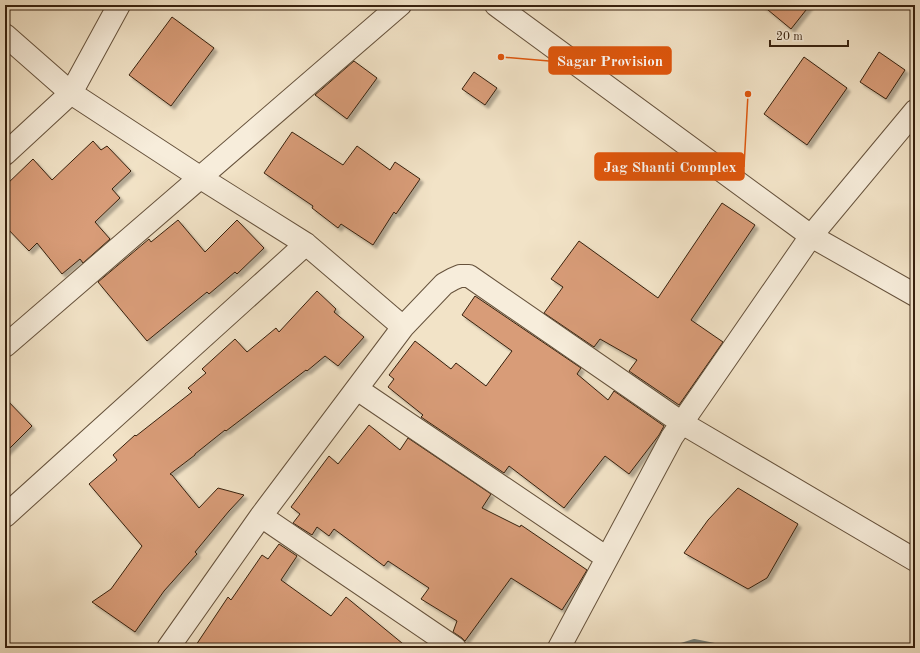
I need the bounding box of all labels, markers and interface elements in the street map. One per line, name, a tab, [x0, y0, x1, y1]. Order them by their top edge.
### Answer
scale bar	[770, 22, 848, 48]
text: 20 m	[776, 31, 803, 43]
callout: Sagar Provision	[549, 47, 671, 74]
text: Sagar Provision	[557, 55, 663, 70]
callout: Jag Shanti Complex	[595, 153, 744, 180]
text: Jag Shanti Complex	[603, 161, 737, 176]

